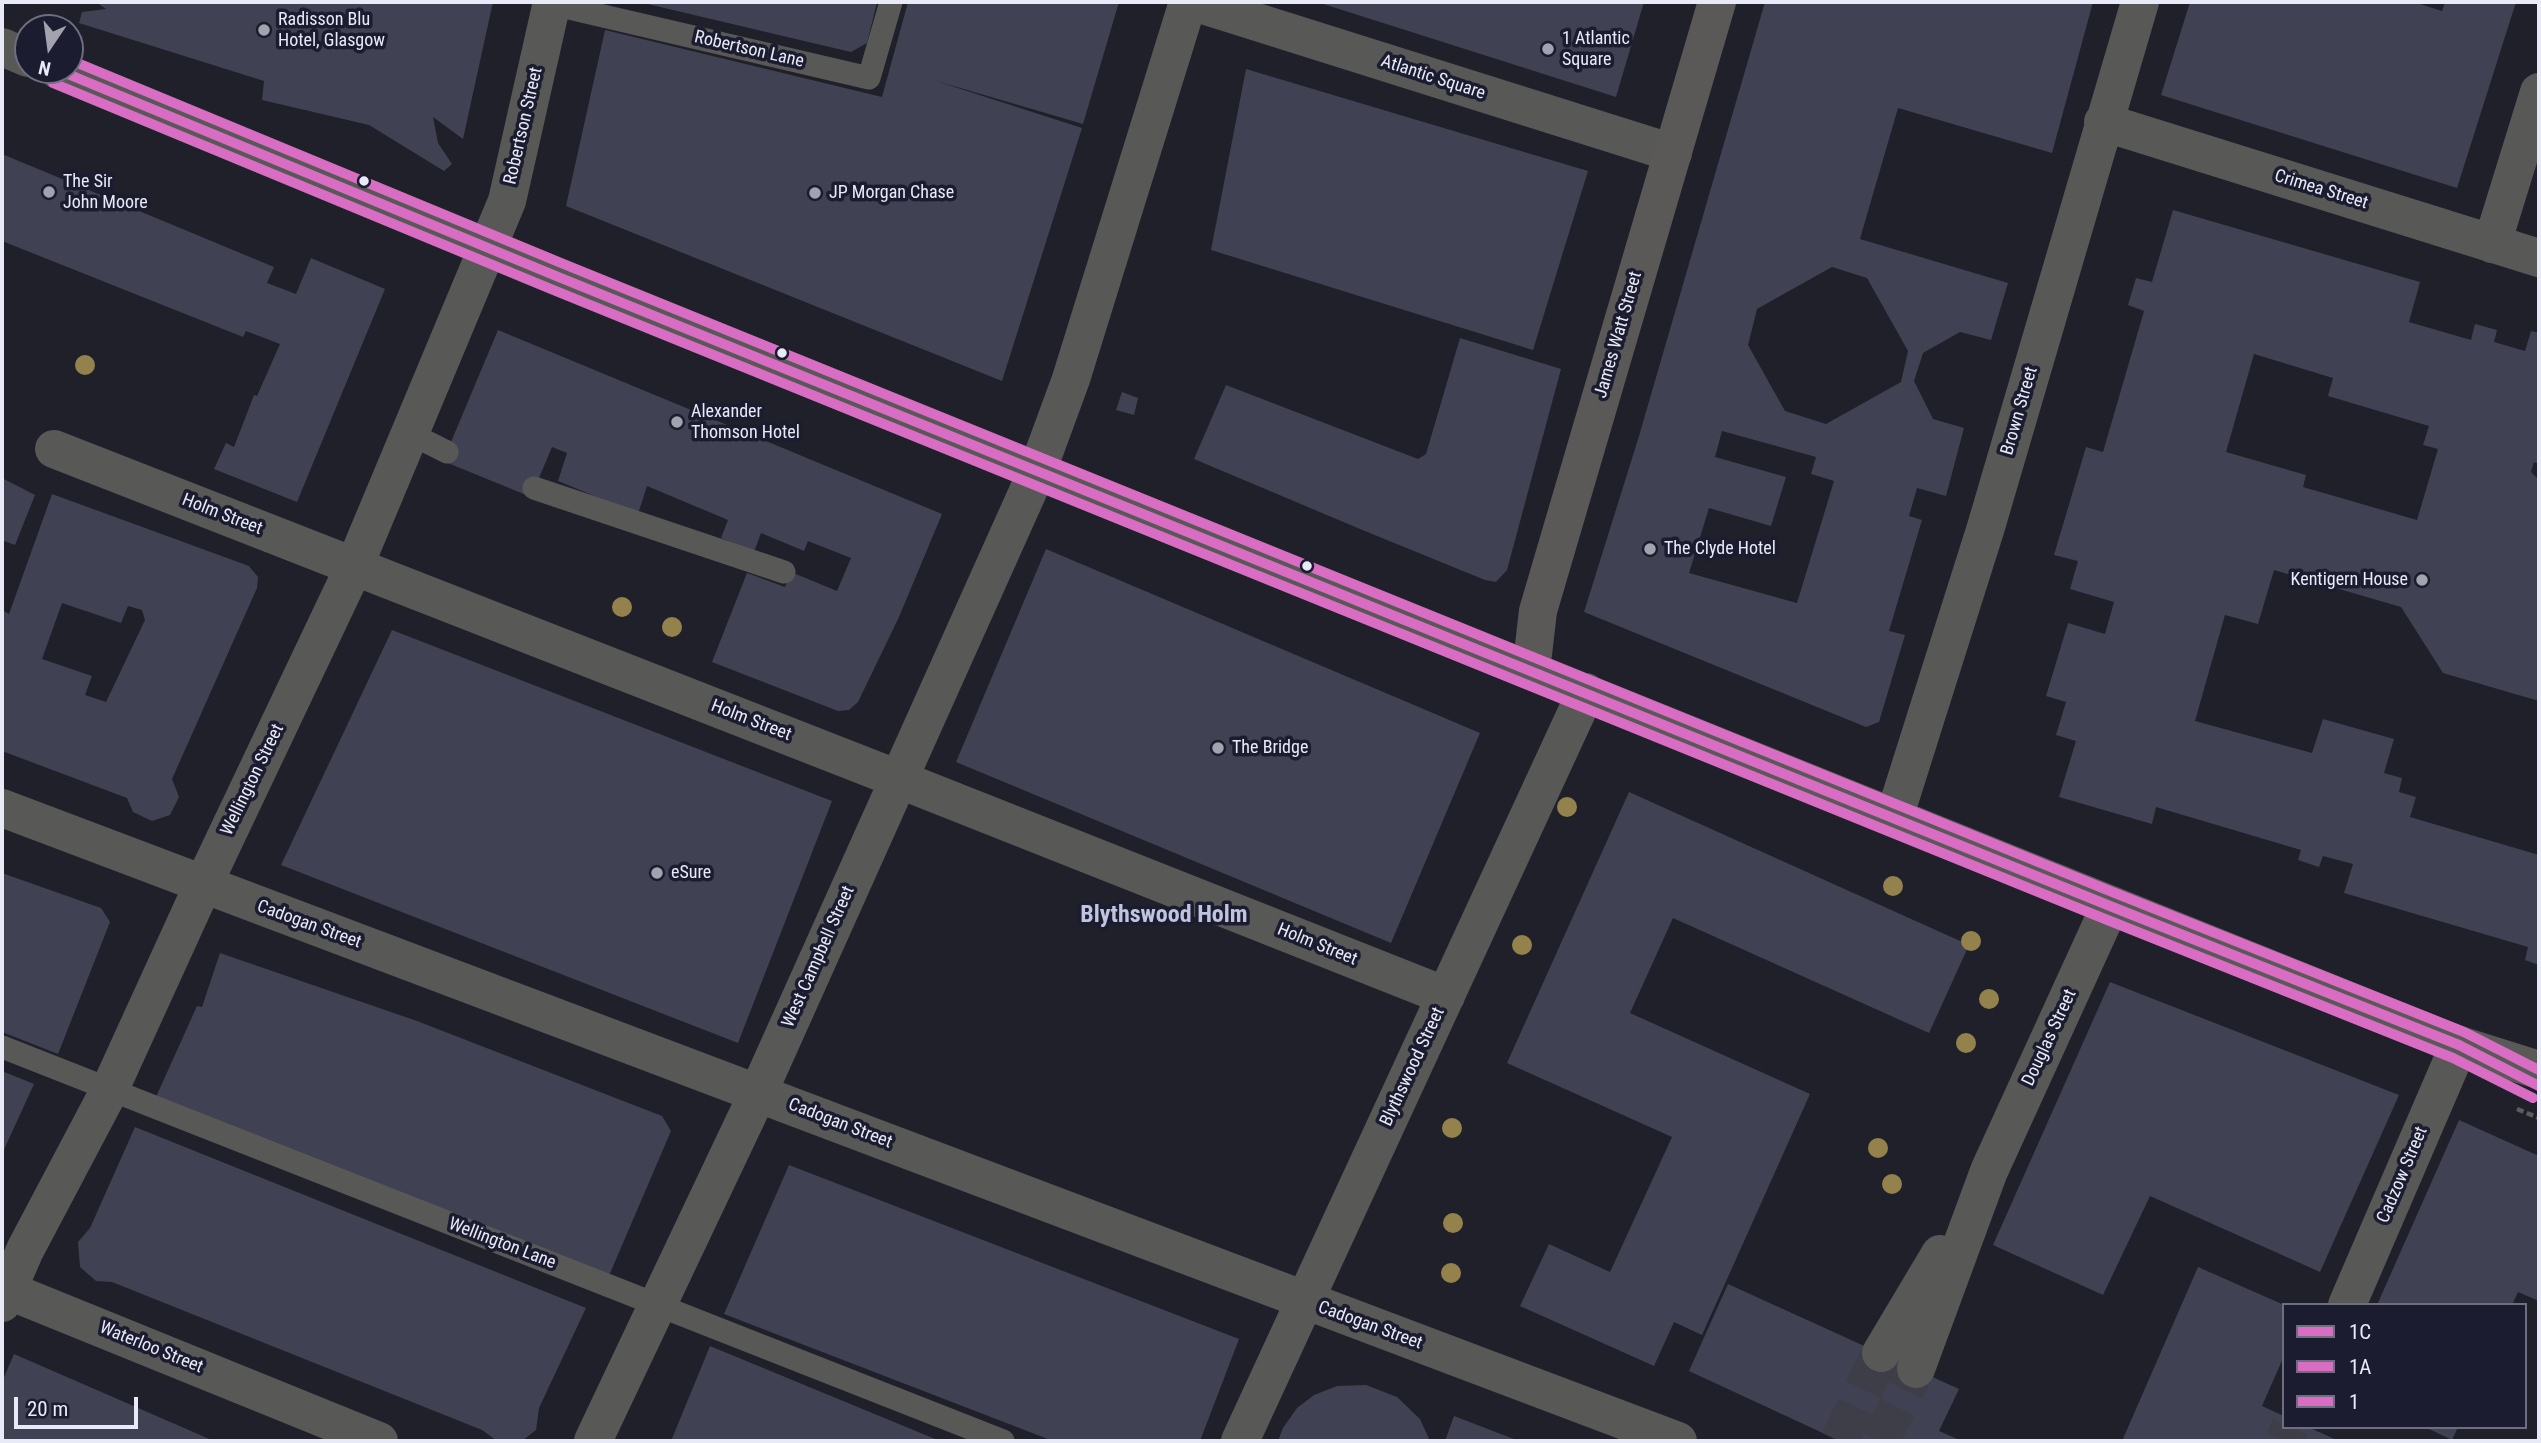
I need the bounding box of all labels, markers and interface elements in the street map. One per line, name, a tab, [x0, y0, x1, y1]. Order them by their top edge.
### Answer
place label: Radisson Blu Hotel, Glasgow	[278, 9, 385, 52]
north arrow	[14, 14, 84, 84]
marker: Radisson Blu Hotel, Glasgow	[256, 22, 272, 38]
street label: Robertson Lane	[692, 27, 806, 73]
place label: 1 Atlantic Square	[1562, 28, 1630, 70]
marker: 1 Atlantic Square	[1540, 41, 1556, 57]
street label: Atlantic Square	[1378, 51, 1488, 105]
text: N	[36, 55, 53, 81]
street label: Robertson Street	[500, 65, 548, 187]
street label: Crimea Street	[2272, 166, 2370, 214]
place label: The Sir John Moore	[63, 171, 148, 214]
unlabelled marker	[357, 174, 371, 188]
place label: JP Morgan Chase	[829, 182, 954, 204]
marker: The Sir John Moore	[41, 184, 57, 200]
marker: JP Morgan Chase	[807, 185, 823, 201]
street label: James Watt Street	[1591, 269, 1647, 401]
unlabelled marker	[775, 346, 789, 360]
street label: Brown Street	[1997, 364, 2043, 458]
place label: Alexander Thomson Hotel	[691, 401, 800, 444]
marker: Alexander Thomson Hotel	[669, 414, 685, 430]
street label: Holm Street	[179, 490, 265, 540]
place label: The Clyde Hotel	[1664, 538, 1776, 560]
marker: The Clyde Hotel	[1642, 541, 1658, 557]
unlabelled marker	[1300, 559, 1314, 573]
place label: Kentigern House	[2291, 569, 2408, 591]
marker: Kentigern House	[2414, 572, 2430, 588]
street label: Holm Street	[708, 696, 794, 746]
street label: Wellington Street	[217, 721, 289, 839]
place label: The Bridge	[1232, 737, 1308, 759]
marker: The Bridge	[1210, 740, 1226, 756]
place label: eSure	[671, 862, 711, 884]
marker: eSure	[649, 865, 665, 881]
street label: West Campbell Street	[778, 883, 860, 1031]
street label: Cadogan Street	[254, 896, 364, 954]
district label: Blythswood Holm	[1080, 902, 1248, 930]
street label: Holm Street	[1274, 919, 1360, 971]
street label: Douglas Street	[2018, 986, 2082, 1090]
street label: Blythswood Street	[1376, 1004, 1450, 1130]
street label: Cadogan Street	[785, 1094, 895, 1154]
street label: Cadzow Street	[2373, 1124, 2433, 1226]
street label: Wellington Lane	[445, 1214, 559, 1274]
street label: Cadogan Street	[1315, 1297, 1425, 1355]
legend	[2282, 1303, 2527, 1429]
street label: Waterloo Street	[96, 1317, 206, 1379]
text: 1C	[2349, 1320, 2371, 1344]
text: 1A	[2349, 1355, 2371, 1379]
scale bar	[18, 1384, 142, 1428]
text: 1	[2349, 1390, 2359, 1414]
text: 20 m	[27, 1397, 68, 1421]

